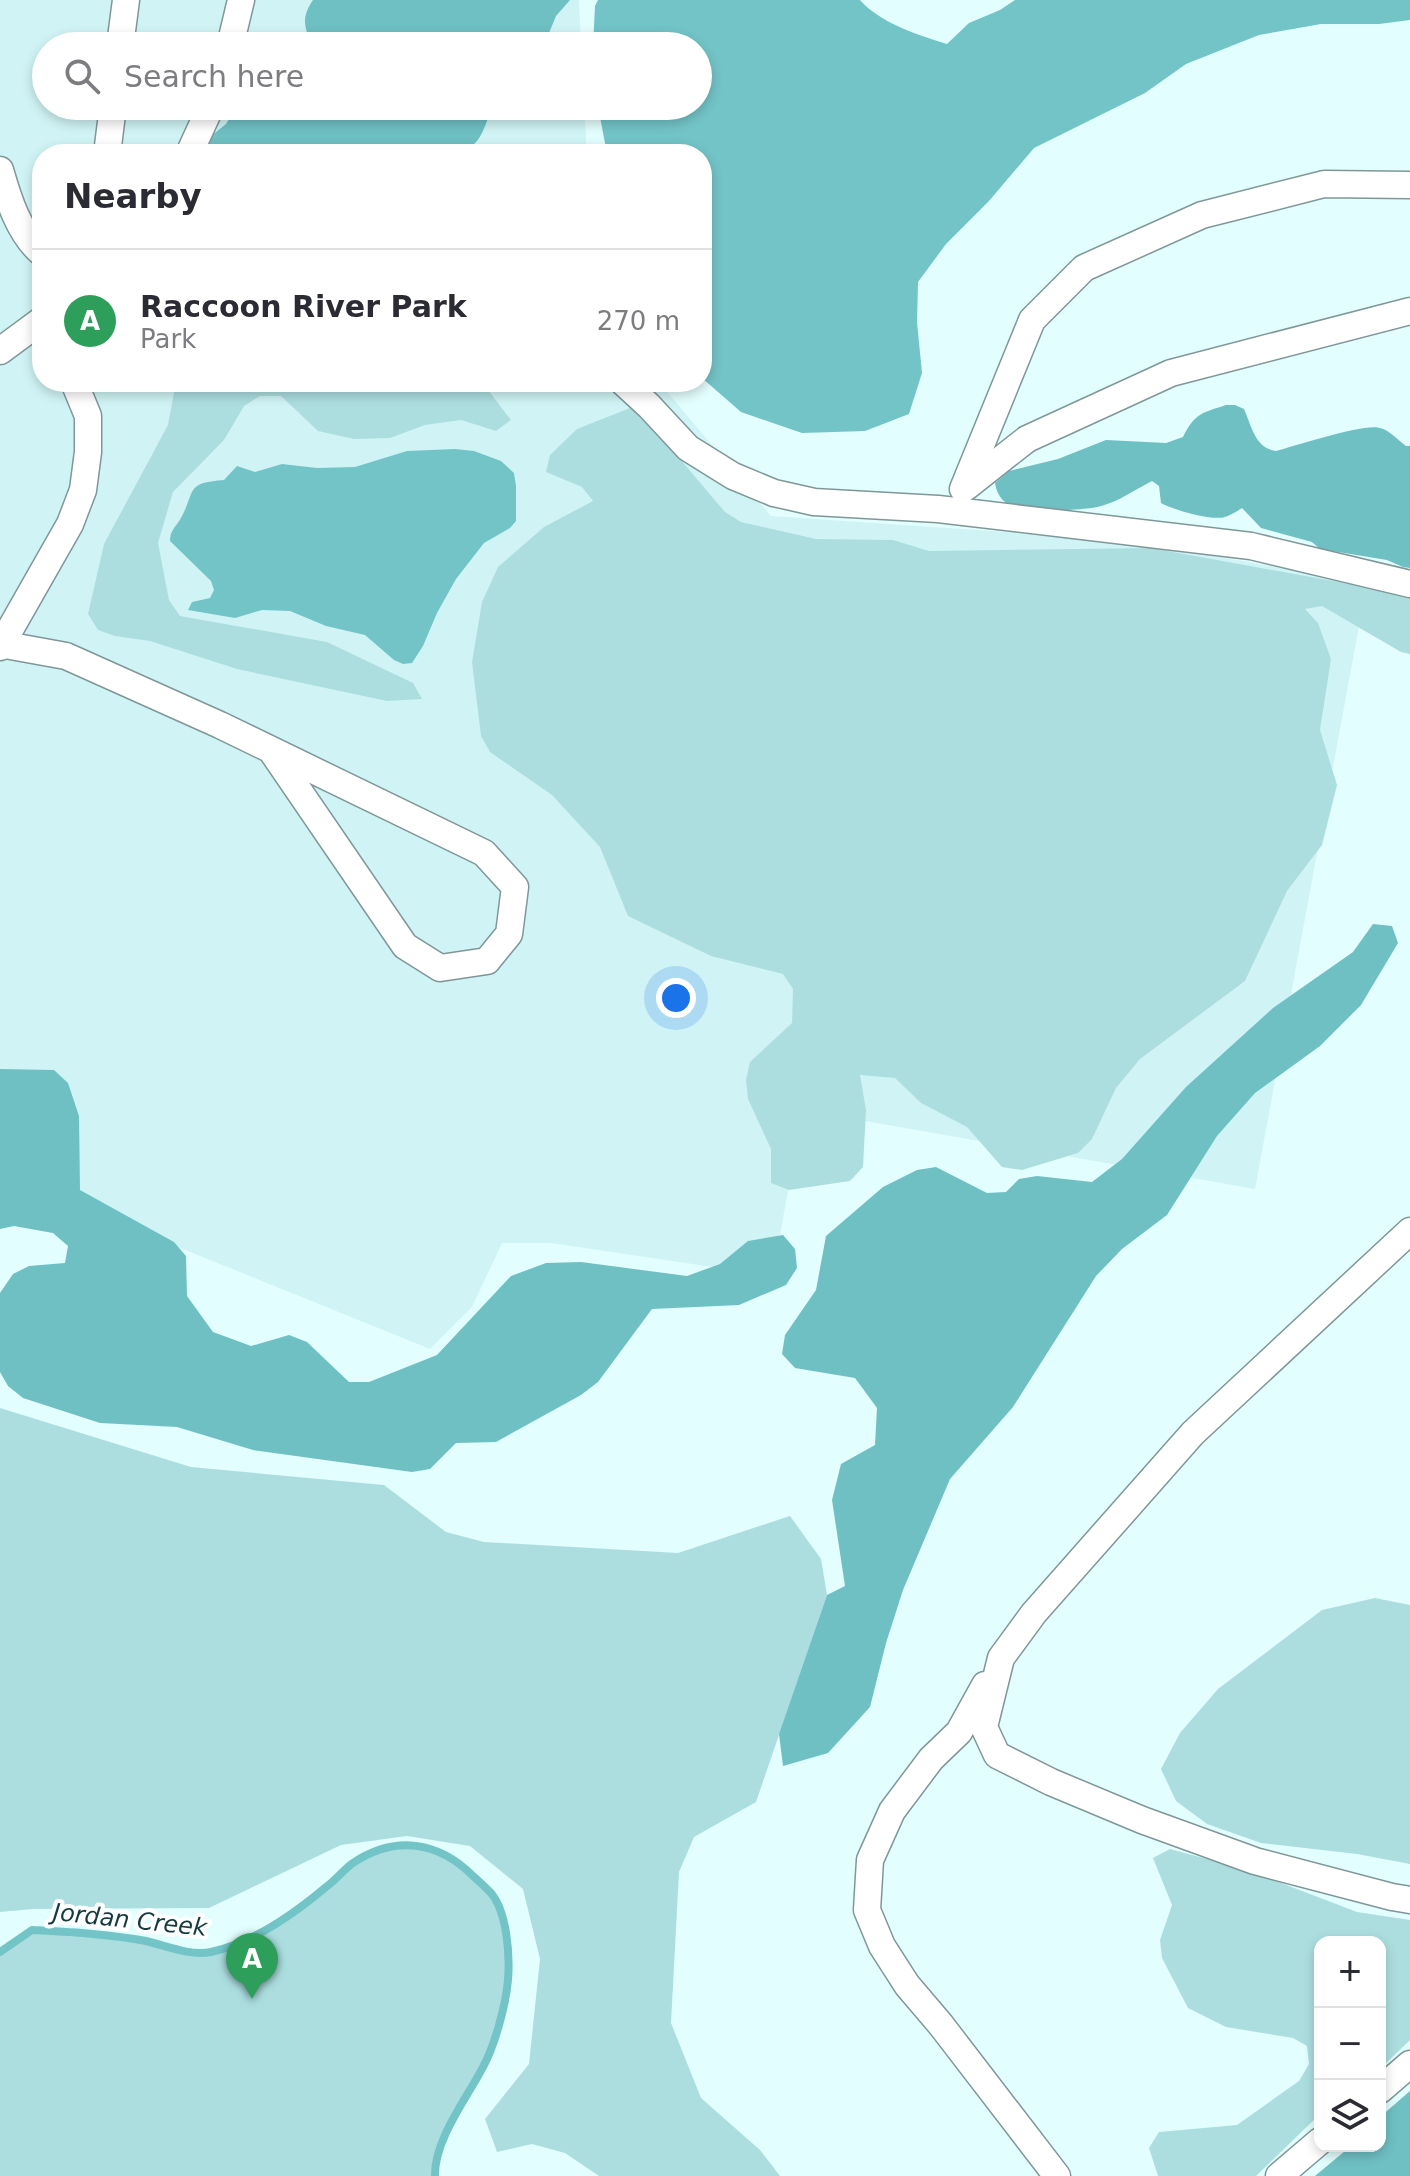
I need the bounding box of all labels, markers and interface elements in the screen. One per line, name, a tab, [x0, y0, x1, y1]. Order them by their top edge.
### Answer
search box	[32, 32, 712, 120]
icon: search	[60, 54, 104, 98]
text: Search here	[124, 59, 304, 94]
text: Nearby	[64, 176, 202, 216]
text: Raccoon River Park	[140, 289, 467, 324]
text: A	[80, 306, 100, 336]
text: 270 m	[597, 306, 680, 336]
text: Park	[140, 324, 196, 354]
your location	[656, 978, 696, 1018]
water label: Jordan Creek	[48, 1898, 209, 1942]
pin: A	[226, 1933, 278, 1999]
map controls	[1314, 1936, 1386, 2152]
button: +	[1314, 1936, 1386, 2008]
button: −	[1314, 2008, 1386, 2080]
button: layers	[1314, 2080, 1386, 2152]

